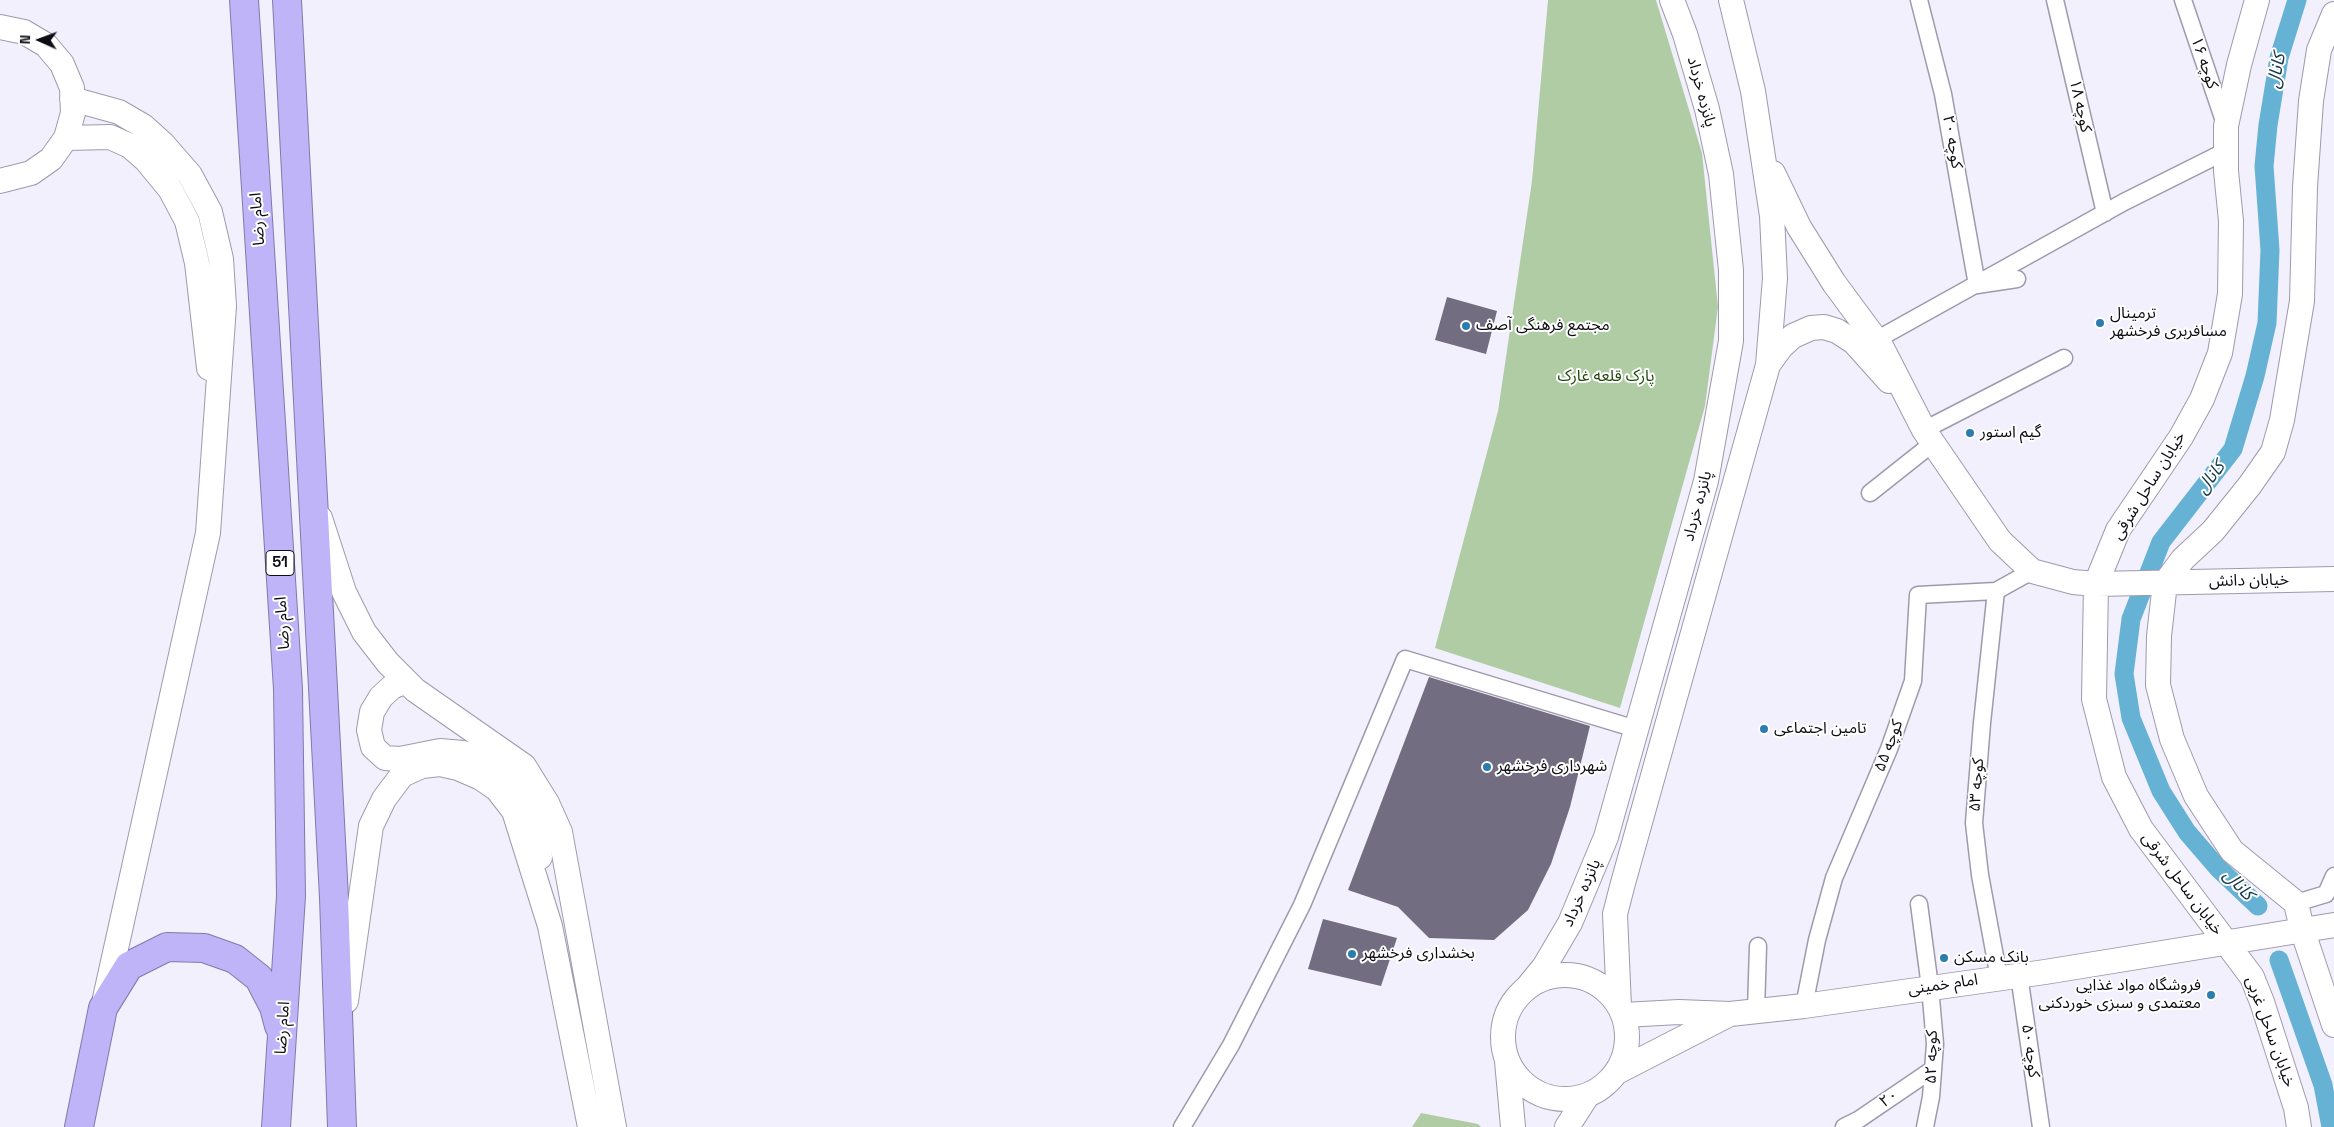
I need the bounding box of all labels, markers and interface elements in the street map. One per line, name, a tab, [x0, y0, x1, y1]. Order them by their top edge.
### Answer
north arrow	[15, 15, 65, 65]
text: N	[16, 34, 34, 44]
street label: کوچه ۱۶	[2186, 34, 2222, 92]
water label: کانال	[2263, 52, 2291, 90]
street label: پانزده خرداد	[1682, 55, 1720, 129]
street label: کوچه ۱۸	[2065, 78, 2095, 134]
street label: کوچه ۲۰	[1938, 114, 1966, 170]
street label: امام رضا	[247, 192, 269, 246]
place label: ترمینال مسافربری فرخشهر	[2110, 304, 2227, 342]
place label: مجتمع فرهنگی آصف	[1476, 316, 1610, 336]
marker: ترمینال مسافربری فرخشهر	[2094, 317, 2106, 329]
marker: مجتمع فرهنگی آصف	[1460, 320, 1472, 332]
park label: پارک قلعه غارک	[1558, 367, 1654, 387]
place label: گیم استور	[1980, 423, 2041, 443]
marker: گیم استور	[1964, 427, 1976, 439]
street label: خیابان ساحل شرقی	[2108, 428, 2190, 544]
water label: کانال	[2192, 457, 2230, 499]
street label: پانزده خرداد	[1679, 469, 1717, 543]
road number: 51	[266, 550, 294, 576]
street label: خیابان دانش	[2209, 571, 2289, 591]
street label: امام رضا	[272, 596, 294, 650]
street label: کوچه ۵۵	[1870, 717, 1908, 775]
place label: تامین اجتماعی	[1774, 719, 1867, 739]
marker: تامین اجتماعی	[1758, 723, 1770, 735]
place label: شهرداری فرخشهر	[1497, 757, 1607, 777]
street label: کوچه ۵۳	[1966, 758, 1988, 812]
marker: شهرداری فرخشهر	[1481, 761, 1493, 773]
street label: خیابان ساحل شرقی	[2137, 829, 2227, 939]
street label: پانزده خرداد	[1559, 856, 1605, 930]
water label: کانال	[2218, 865, 2258, 905]
place label: بخشداری فرخشهر	[1362, 944, 1475, 964]
marker: بخشداری فرخشهر	[1346, 948, 1358, 960]
place label: بانک مسکن	[1954, 948, 2029, 968]
marker: بانک مسکن	[1938, 952, 1950, 964]
street label: امام خمینی	[1907, 971, 1979, 999]
street label: خیابان ساحل غربی	[2241, 974, 2299, 1090]
place label: فروشگاه مواد غذایی معتمدی و سبزی خوردکنی	[2039, 976, 2201, 1014]
marker: فروشگاه مواد غذایی معتمدی و سبزی خوردکنی	[2205, 989, 2217, 1001]
street label: امام رضا	[272, 1001, 294, 1055]
street label: کوچه ۵۰	[2017, 1023, 2043, 1079]
street label: کوچه ۵۲	[1922, 1030, 1942, 1084]
street label: ۲۰	[1876, 1086, 1902, 1112]

